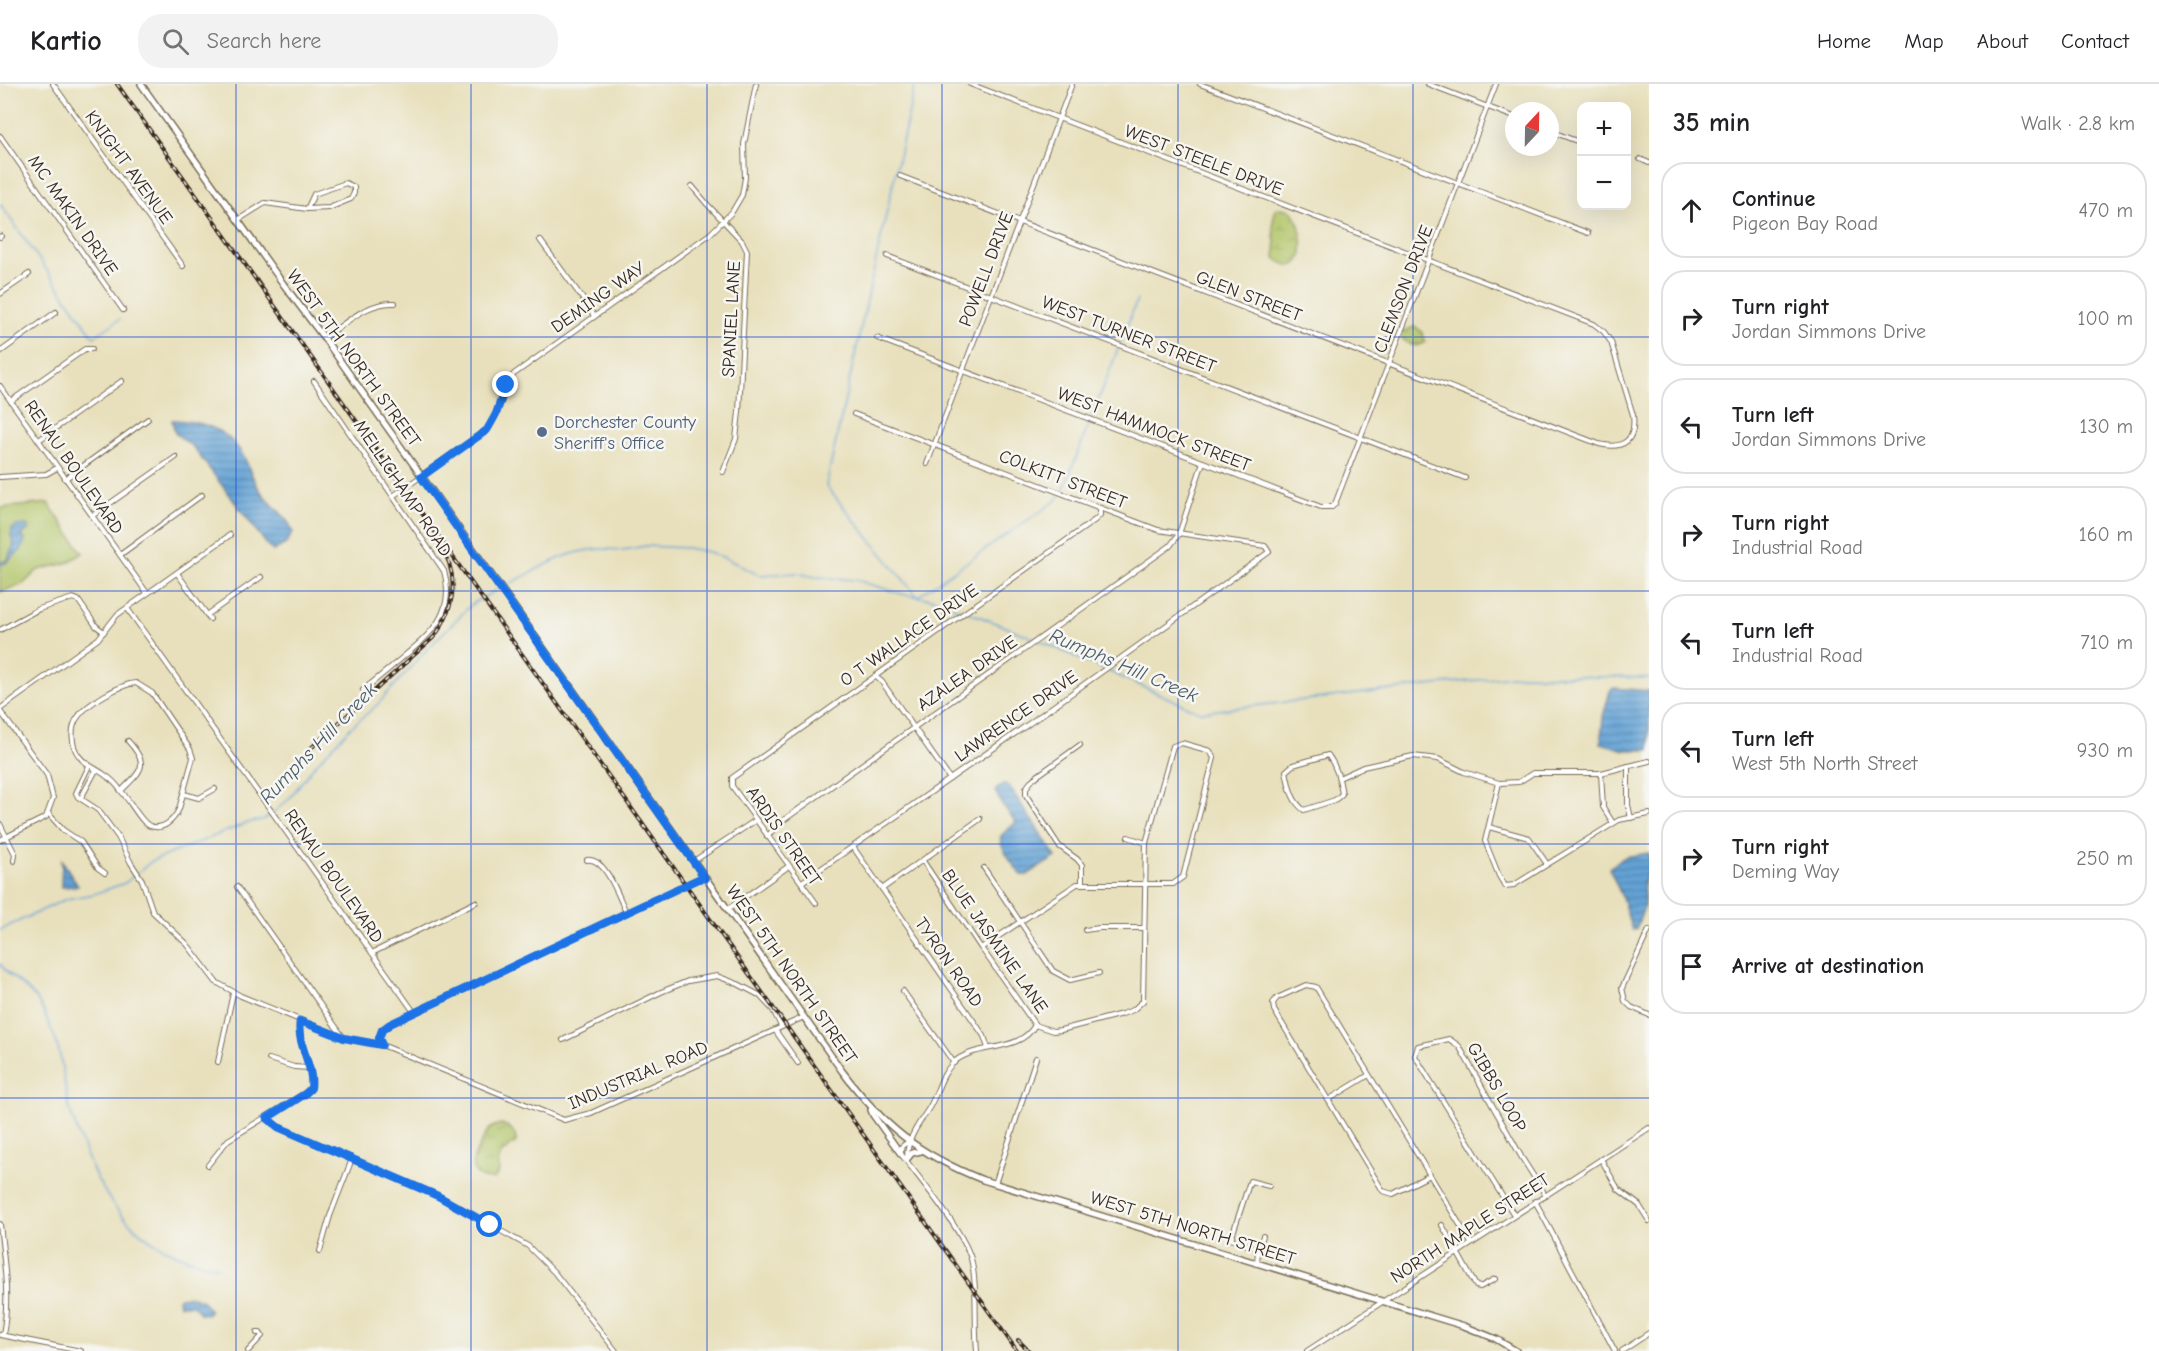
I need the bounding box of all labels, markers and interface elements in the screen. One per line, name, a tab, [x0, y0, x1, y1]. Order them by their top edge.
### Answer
search box	[138, 14, 558, 68]
text: Kartio	[30, 25, 102, 57]
icon: search	[159, 25, 192, 58]
text: Search here	[207, 28, 321, 54]
text: Home	[1817, 29, 1871, 53]
text: Map	[1904, 29, 1944, 53]
text: About	[1977, 29, 2028, 53]
text: Contact	[2061, 29, 2129, 53]
north arrow	[1505, 102, 1559, 156]
map controls	[1577, 102, 1631, 210]
button: +	[1577, 102, 1631, 156]
street label: KNIGHT AVENUE	[80, 106, 177, 228]
text: 35 min	[1673, 108, 1750, 138]
text: Walk · 2.8 km	[2021, 112, 2135, 135]
street label: WEST STEELE DRIVE	[1121, 121, 1286, 200]
street label: MC MAKIN DRIVE	[23, 151, 122, 280]
button: −	[1577, 156, 1631, 210]
text: Continue	[1732, 186, 1815, 212]
icon: ahead	[1675, 194, 1708, 227]
text: 470 m	[2078, 199, 2133, 222]
street label: POWELL DRIVE	[955, 209, 1018, 330]
text: Pigeon Bay Road	[1732, 212, 1878, 235]
street label: CLEMSON DRIVE	[1369, 222, 1438, 356]
street label: DEMING WAY	[547, 257, 650, 338]
street label: SPANIEL LANE	[718, 260, 745, 378]
street label: WEST 5TH NORTH STREET	[282, 266, 425, 451]
street label: GLEN STREET	[1193, 267, 1305, 327]
street label: WEST TURNER STREET	[1039, 292, 1219, 378]
text: Turn right	[1732, 294, 1829, 320]
icon: right	[1675, 302, 1708, 335]
text: 100 m	[2078, 307, 2133, 330]
text: Jordan Simmons Drive	[1732, 320, 1926, 343]
route end	[492, 371, 518, 397]
street label: WEST HAMMOCK STREET	[1054, 383, 1254, 476]
street label: RENAU BOULEVARD	[20, 396, 128, 538]
text: Turn left	[1732, 402, 1814, 428]
icon: left	[1675, 410, 1708, 443]
place label: Dorchester County Sheriff's Office	[554, 412, 697, 454]
text: 130 m	[2080, 415, 2133, 438]
street label: MELLICHAMP ROAD	[349, 416, 456, 561]
marker: Dorchester County Sheriff's Office	[535, 425, 549, 439]
text: Jordan Simmons Drive	[1732, 428, 1926, 451]
street label: COLKITT STREET	[996, 445, 1130, 514]
text: Turn right	[1732, 510, 1829, 536]
icon: right	[1675, 518, 1708, 551]
text: 160 m	[2079, 523, 2133, 546]
text: Industrial Road	[1732, 536, 1863, 559]
street label: O T WALLACE DRIVE	[836, 580, 983, 691]
text: Turn left	[1732, 618, 1814, 644]
water label: Rumphs Hill Creek	[1046, 624, 1202, 707]
icon: left	[1675, 626, 1708, 659]
street label: AZALEA DRIVE	[913, 631, 1021, 716]
text: 710 m	[2080, 631, 2133, 654]
text: Industrial Road	[1732, 644, 1863, 667]
street label: LAWRENCE DRIVE	[951, 666, 1082, 767]
water label: Rumphs Hill Creek	[255, 678, 382, 809]
text: Turn left	[1732, 726, 1814, 752]
icon: left	[1675, 734, 1708, 767]
text: 930 m	[2077, 739, 2133, 762]
text: West 5th North Street	[1732, 752, 1918, 775]
street label: ARDIS STREET	[742, 783, 826, 890]
street label: RENAU BOULEVARD	[280, 805, 388, 947]
text: Turn right	[1732, 834, 1829, 860]
icon: right	[1675, 842, 1708, 875]
text: 250 m	[2076, 847, 2133, 870]
text: Deming Way	[1732, 860, 1839, 883]
street label: BLUE JASMINE LANE	[937, 865, 1052, 1017]
street label: WEST 5TH NORTH STREET	[722, 881, 862, 1068]
street label: TYRON ROAD	[910, 914, 987, 1011]
icon: arrive	[1675, 950, 1708, 983]
text: Arrive at destination	[1732, 953, 1924, 979]
street label: INDUSTRIAL ROAD	[565, 1037, 711, 1114]
street label: GIBBS LOOP	[1463, 1039, 1531, 1136]
street label: NORTH MAPLE STREET	[1387, 1169, 1554, 1288]
street label: WEST 5TH NORTH STREET	[1088, 1187, 1299, 1270]
route start	[476, 1211, 502, 1237]

